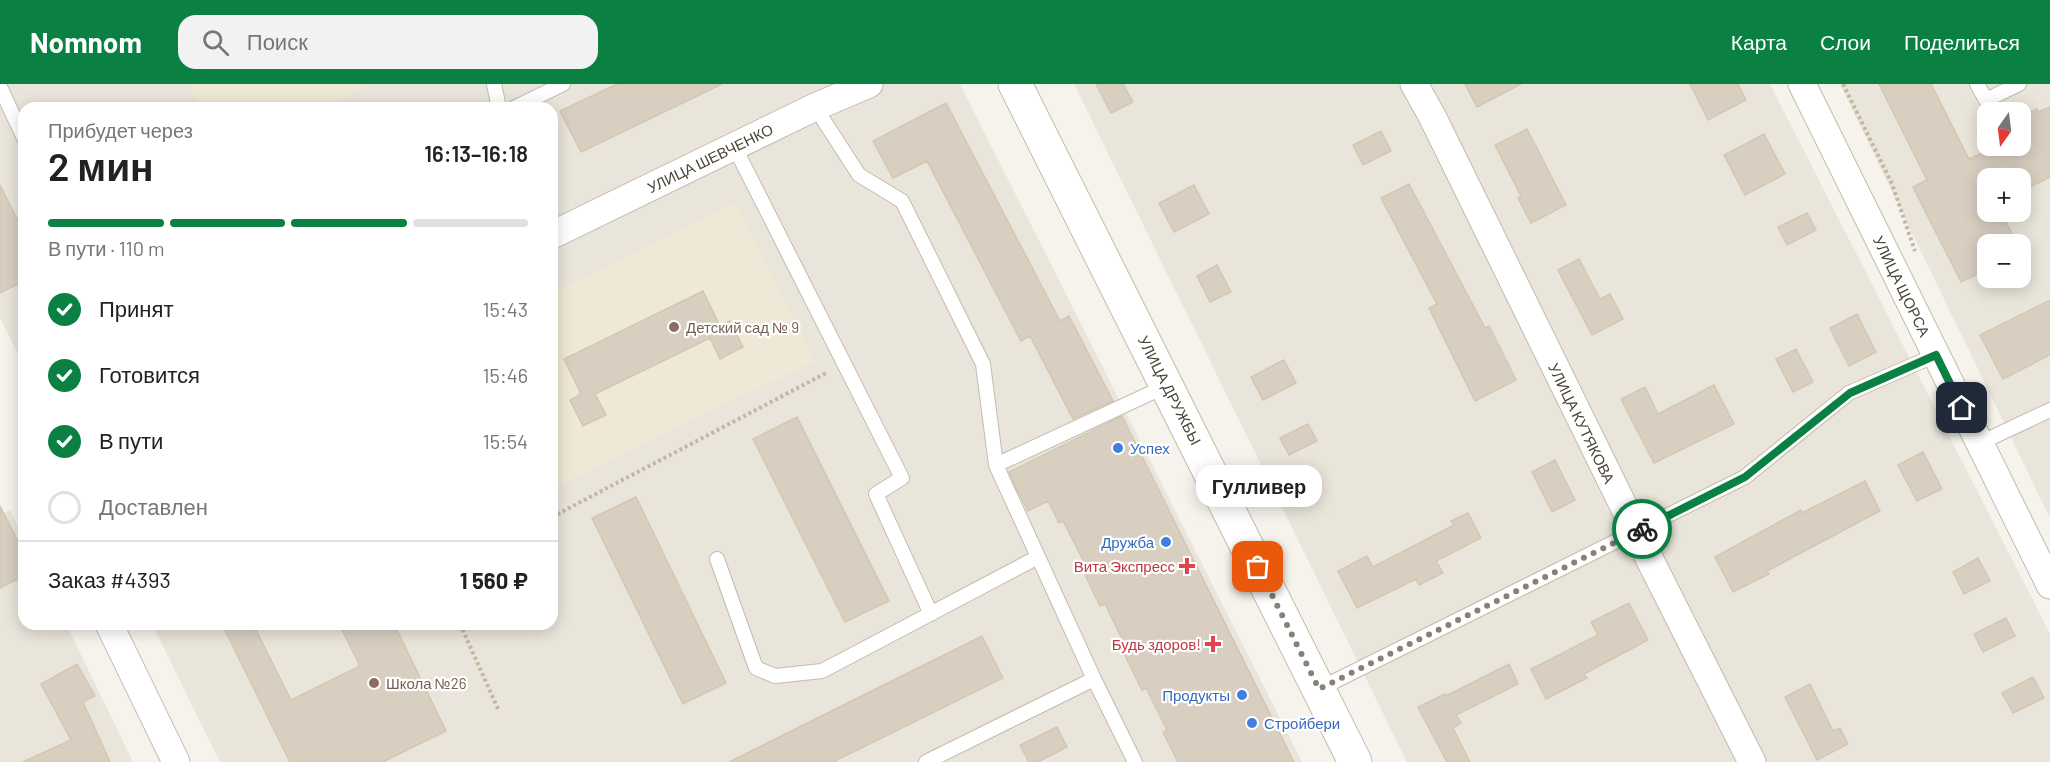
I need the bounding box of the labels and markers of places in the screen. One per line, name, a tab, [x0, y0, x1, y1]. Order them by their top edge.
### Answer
place label: Детский сад № 9	[686, 318, 799, 336]
marker: Детский сад № 9	[667, 320, 681, 334]
pin	[1936, 382, 1987, 433]
place label: Успех	[1130, 439, 1170, 457]
marker: Успех	[1111, 441, 1125, 455]
callout: Гулливер	[1195, 465, 1321, 507]
place label: Дружба	[1101, 533, 1155, 551]
marker: Дружба	[1159, 535, 1173, 549]
pin	[1232, 541, 1283, 592]
place label: Вита Экспресс	[1074, 557, 1175, 575]
marker: Вита Экспресс	[1180, 559, 1194, 573]
place label: Будь здоров!	[1112, 635, 1201, 653]
marker: Будь здоров!	[1206, 637, 1220, 651]
place label: Школа №26	[386, 674, 466, 692]
marker: Школа №26	[367, 676, 381, 690]
place label: Продукты	[1162, 686, 1230, 704]
marker: Продукты	[1235, 688, 1249, 702]
place label: Стройбери	[1264, 714, 1340, 732]
marker: Стройбери	[1245, 716, 1259, 730]

